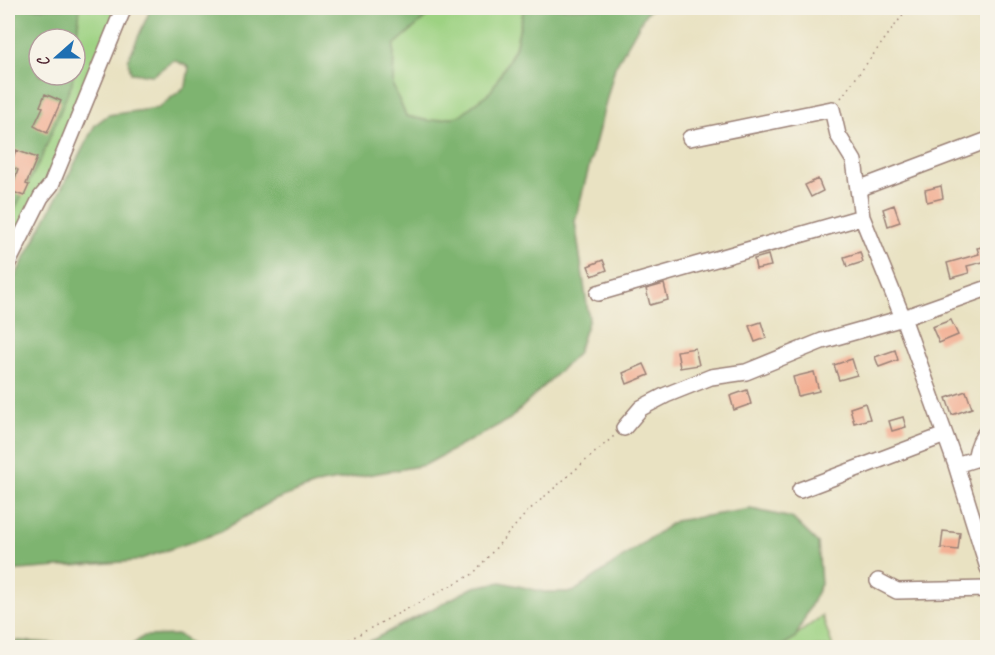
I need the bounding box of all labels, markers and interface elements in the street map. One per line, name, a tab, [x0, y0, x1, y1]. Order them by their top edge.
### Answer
north arrow	[27, 27, 87, 87]
text: С	[32, 53, 55, 69]

